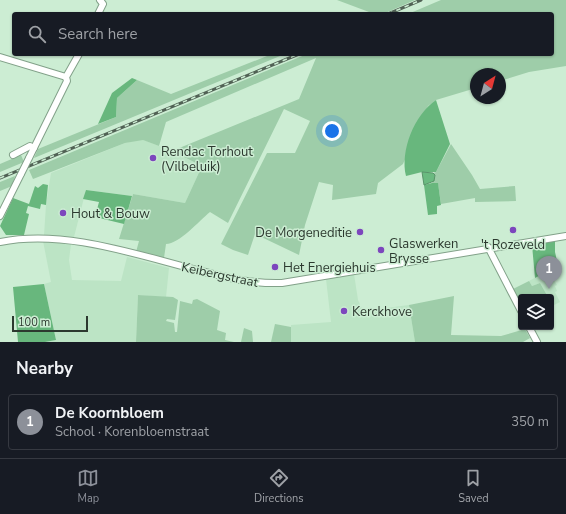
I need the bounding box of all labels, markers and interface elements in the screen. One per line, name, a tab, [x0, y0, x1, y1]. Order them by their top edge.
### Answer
search box	[12, 12, 554, 56]
icon: search	[26, 23, 48, 45]
text: Search here	[58, 24, 138, 44]
north arrow	[470, 68, 506, 104]
your location	[322, 121, 342, 141]
place label: Rendac Torhout (Vilbeluik)	[161, 143, 253, 176]
marker: Rendac Torhout (Vilbeluik)	[148, 153, 158, 163]
place label: Hout & Bouw	[71, 205, 150, 223]
marker: Hout & Bouw	[58, 208, 68, 218]
place label: De Morgeneditie	[255, 224, 352, 242]
marker: 't Rozeveld	[508, 225, 518, 235]
marker: De Morgeneditie	[355, 227, 365, 237]
place label: Glaswerken Brysse	[389, 235, 458, 268]
place label: 't Rozeveld	[481, 236, 545, 254]
marker: Glaswerken Brysse	[376, 245, 386, 255]
pin: 1	[536, 256, 562, 289]
street label: Keibergstraat	[180, 258, 260, 292]
place label: Het Energiehuis	[283, 259, 376, 277]
marker: Het Energiehuis	[270, 262, 280, 272]
map controls	[518, 294, 554, 330]
button: layers	[518, 294, 554, 330]
place label: Kerckhove	[352, 303, 412, 321]
marker: Kerckhove	[339, 306, 349, 316]
scale bar	[12, 314, 88, 333]
text: 100 m	[18, 315, 50, 330]
text: Nearby	[16, 357, 73, 380]
text: De Koornbloem	[55, 403, 164, 423]
text: 1	[26, 413, 34, 431]
text: 350 m	[511, 413, 549, 431]
text: School · Korenbloemstraat	[55, 423, 209, 441]
tab: Map	[77, 467, 99, 506]
tab: Directions	[254, 467, 304, 506]
tab: Saved	[458, 467, 489, 506]

